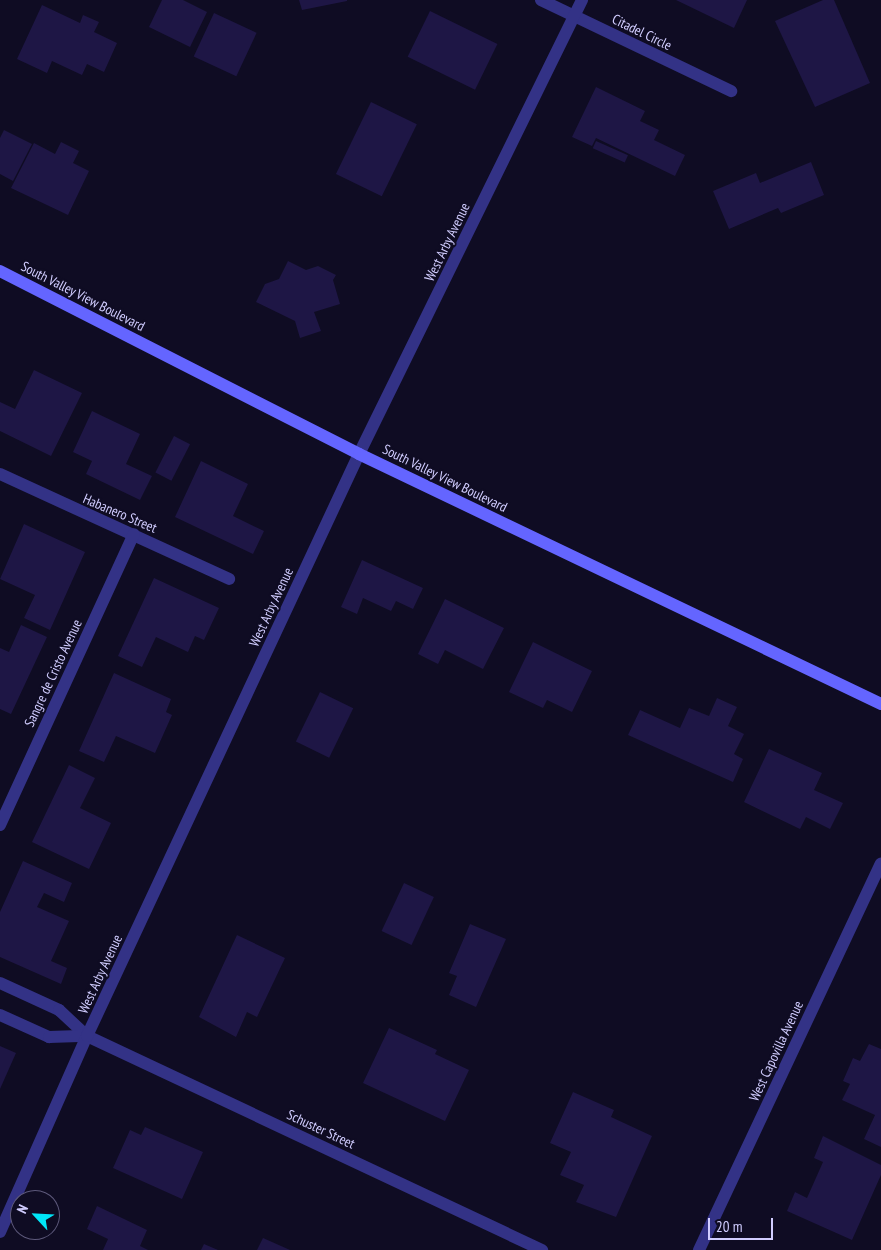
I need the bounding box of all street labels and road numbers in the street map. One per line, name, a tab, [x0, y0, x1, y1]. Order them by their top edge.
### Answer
street label: Citadel Circle	[609, 10, 675, 54]
street label: West Arby Avenue	[421, 200, 473, 284]
street label: South Valley View Boulevard	[18, 257, 148, 335]
street label: South Valley View Boulevard	[379, 440, 511, 516]
street label: Habanero Street	[81, 490, 159, 536]
street label: West Arby Avenue	[245, 564, 297, 650]
street label: Sangre de Cristo Avenue	[21, 616, 85, 730]
street label: West Arby Avenue	[74, 931, 126, 1017]
street label: West Capovilla Avenue	[745, 998, 807, 1104]
street label: Schuster Street	[284, 1106, 358, 1152]

